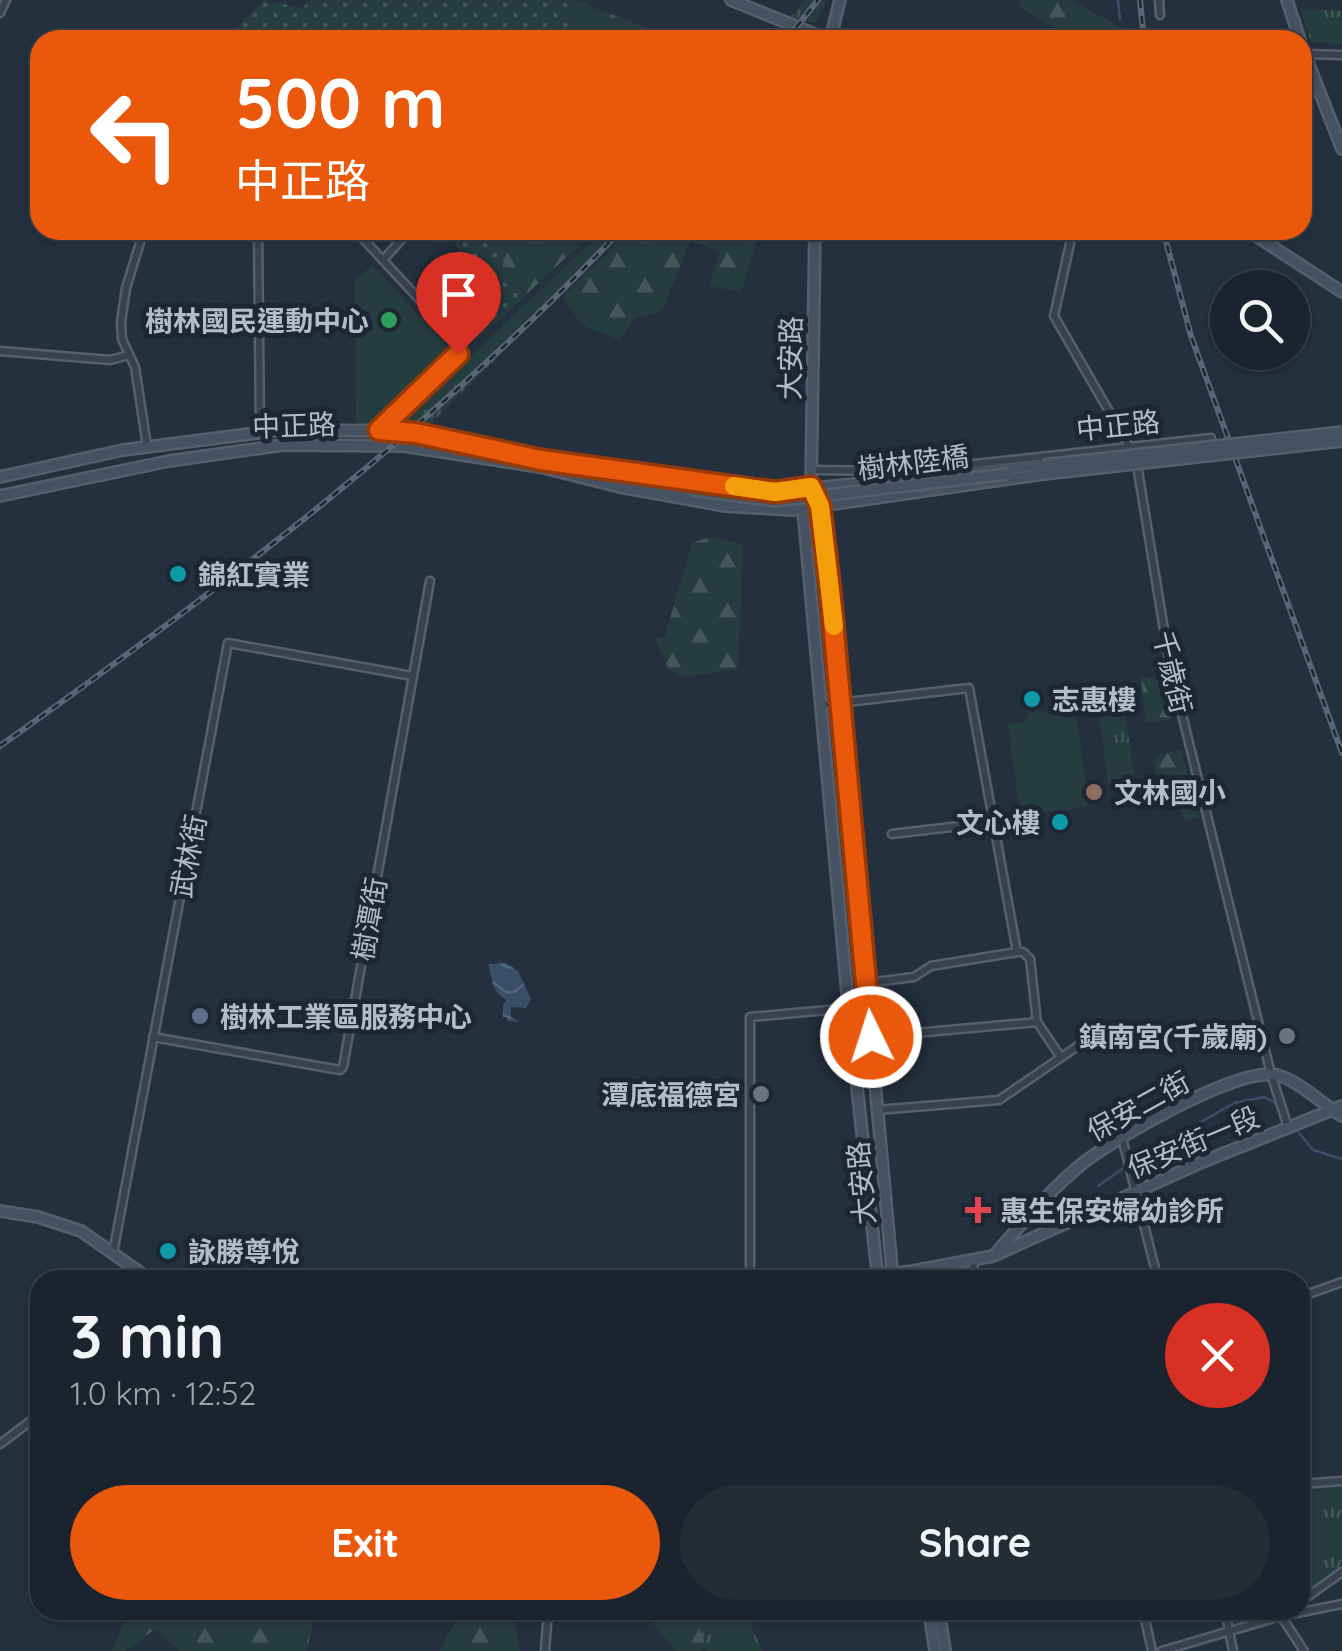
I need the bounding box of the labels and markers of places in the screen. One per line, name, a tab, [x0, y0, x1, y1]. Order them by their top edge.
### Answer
pin	[416, 252, 501, 355]
place label: 樹林國民運動中心	[145, 303, 369, 338]
marker: 樹林國民運動中心	[378, 309, 400, 331]
place label: 錦紅實業	[198, 557, 310, 592]
marker: 錦紅實業	[167, 563, 189, 585]
place label: 志惠樓	[1052, 682, 1136, 717]
marker: 志惠樓	[1021, 688, 1043, 710]
place label: 文林國小	[1114, 775, 1226, 810]
marker: 文林國小	[1083, 781, 1105, 803]
place label: 文心樓	[956, 805, 1040, 840]
marker: 文心樓	[1049, 811, 1071, 833]
place label: 樹林工業區服務中心	[220, 999, 472, 1034]
marker: 樹林工業區服務中心	[189, 1005, 211, 1027]
place label: 鎮南宮(千歲廟)	[1079, 1019, 1267, 1054]
marker: 鎮南宮(千歲廟)	[1276, 1025, 1298, 1047]
place label: 潭底福德宮	[601, 1077, 741, 1112]
marker: 潭底福德宮	[750, 1083, 772, 1105]
place label: 惠生保安婦幼診所	[1000, 1193, 1224, 1228]
marker: 惠生保安婦幼診所	[965, 1197, 991, 1223]
place label: 詠勝尊悅	[188, 1234, 300, 1269]
marker: 詠勝尊悅	[157, 1240, 179, 1262]

